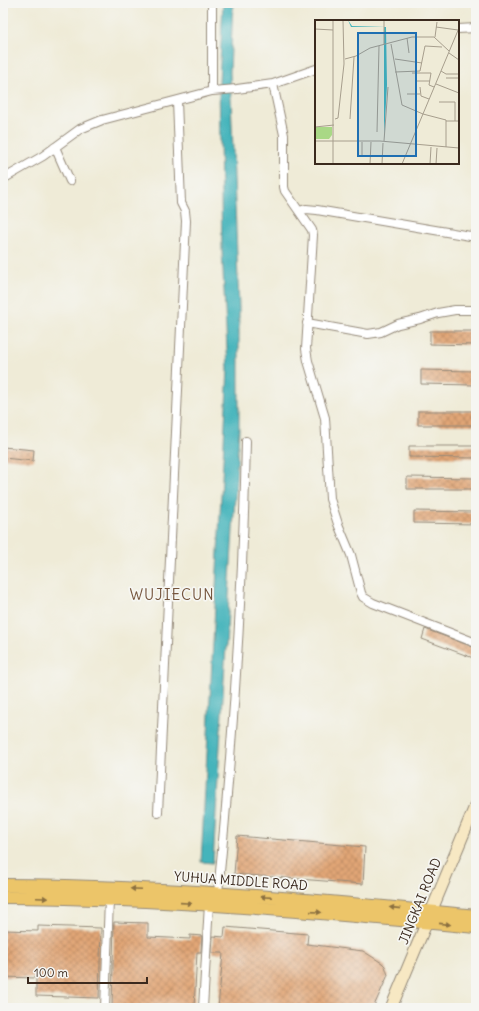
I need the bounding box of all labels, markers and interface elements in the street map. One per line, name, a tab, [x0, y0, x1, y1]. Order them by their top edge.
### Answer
inset map	[315, 20, 459, 164]
district label: WUJIECUN	[129, 585, 215, 604]
street label: JINGKAI ROAD	[395, 855, 445, 947]
street label: YUHUA MIDDLE ROAD	[174, 868, 308, 894]
one-way arrow	[129, 886, 142, 892]
one-way arrow	[260, 893, 272, 900]
one-way arrow	[36, 895, 49, 901]
one-way arrow	[180, 899, 192, 906]
one-way arrow	[389, 904, 401, 911]
one-way arrow	[310, 908, 322, 915]
one-way arrow	[439, 921, 451, 928]
scale bar	[28, 959, 147, 985]
text: 100 m	[34, 965, 68, 980]

